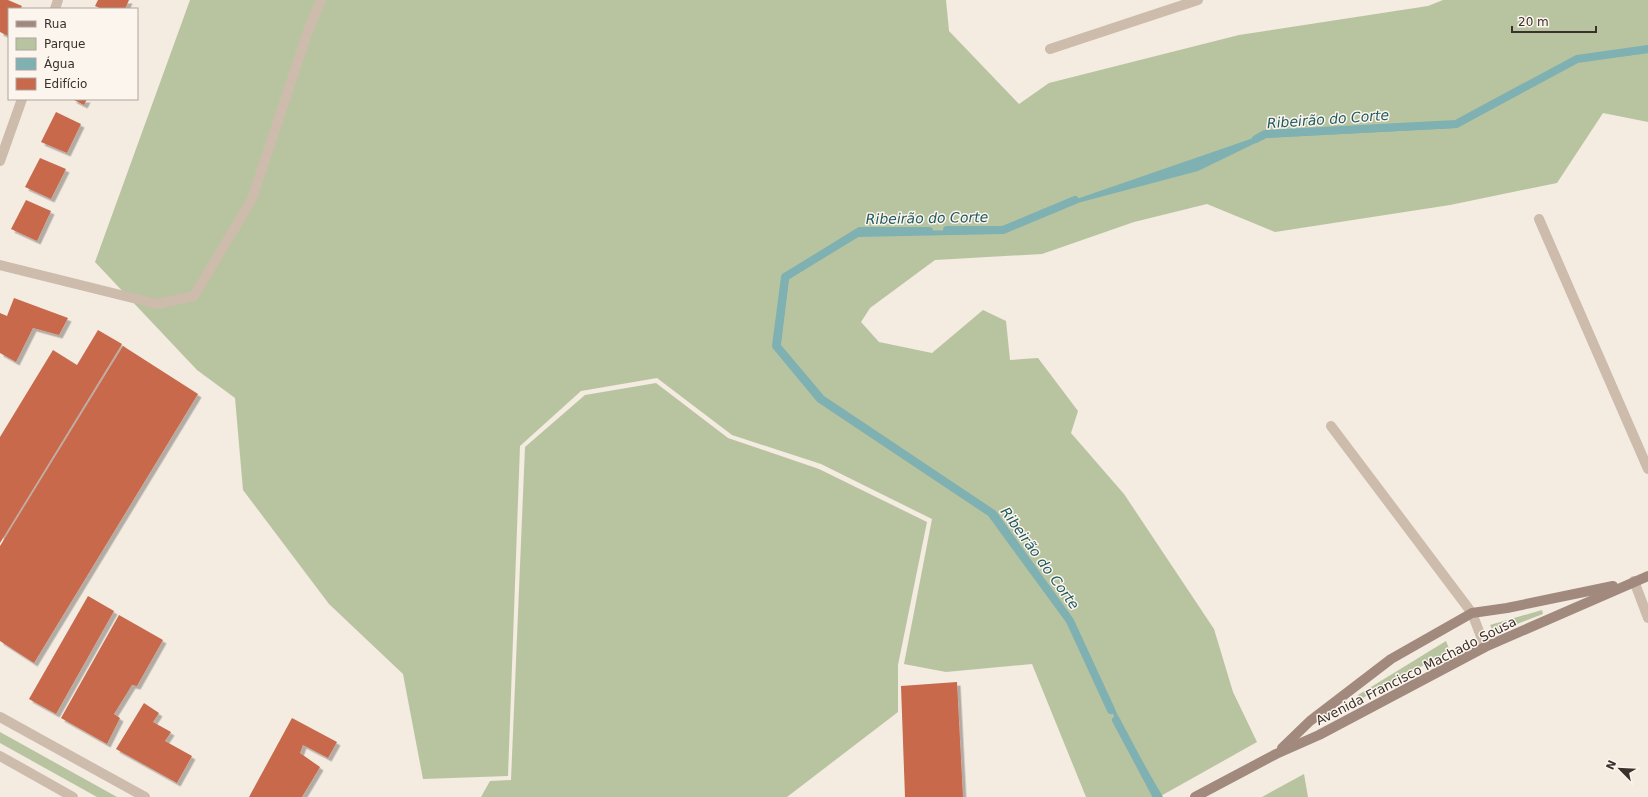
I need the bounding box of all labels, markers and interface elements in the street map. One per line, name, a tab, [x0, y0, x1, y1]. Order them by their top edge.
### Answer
legend	[8, 8, 138, 100]
scale bar	[1512, 8, 1596, 34]
text: 20 m	[1518, 15, 1549, 29]
text: Rua	[44, 17, 67, 31]
text: Parque	[44, 37, 85, 51]
text: Água	[44, 56, 75, 71]
text: Edifício	[44, 77, 87, 91]
water label: Ribeirão do Corte	[1266, 107, 1390, 131]
water label: Ribeirão do Corte	[866, 209, 988, 227]
water label: Ribeirão do Corte	[998, 504, 1082, 612]
street label: Avenida Francisco Machado Sousa	[1313, 614, 1519, 728]
north arrow	[1600, 749, 1640, 789]
text: N	[1604, 758, 1619, 772]

